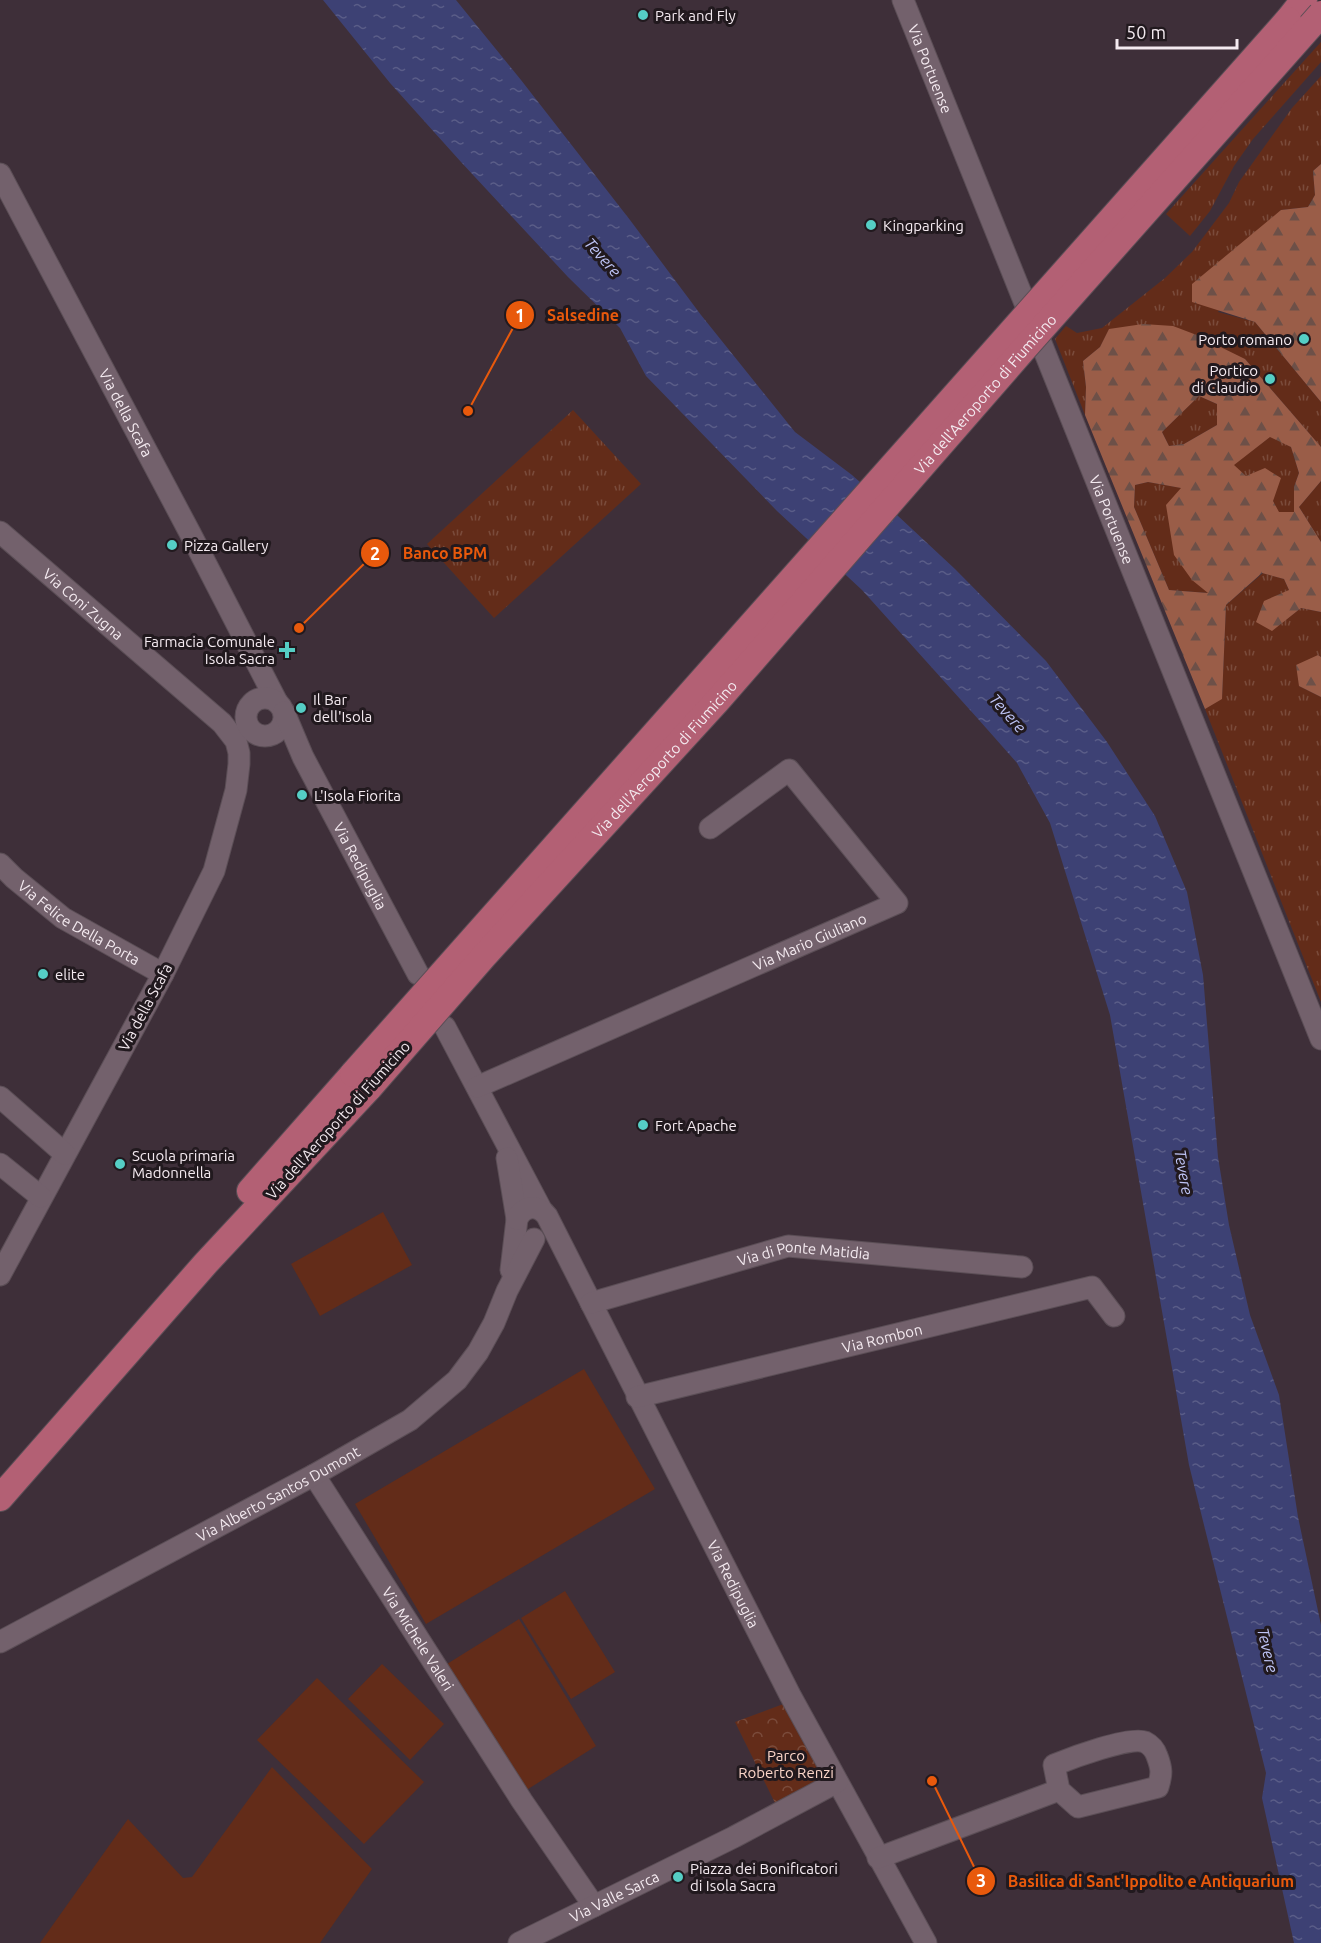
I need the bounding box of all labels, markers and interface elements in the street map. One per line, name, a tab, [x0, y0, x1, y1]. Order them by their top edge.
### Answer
place label: Park and Fly	[655, 7, 736, 24]
marker: Park and Fly	[636, 8, 650, 22]
scale bar	[1117, 12, 1237, 50]
street label: Via Portuense	[905, 22, 956, 116]
text: 50 m	[1126, 22, 1166, 42]
place label: Kingparking	[883, 217, 964, 234]
marker: Kingparking	[864, 218, 878, 232]
water label: Tevere	[581, 234, 625, 280]
callout: Salsedine	[505, 298, 631, 332]
text: 1	[515, 305, 525, 325]
text: Salsedine	[547, 306, 619, 324]
street label: Via dell'Aeroporto di Fiumicino	[910, 310, 1059, 477]
place label: Porto romano	[1198, 331, 1292, 348]
marker: Porto romano	[1297, 332, 1311, 346]
place label: Portico di Claudio	[1192, 362, 1258, 396]
street label: Via della Scafa	[96, 366, 156, 459]
marker: Portico di Claudio	[1263, 372, 1277, 386]
street label: Via Portuense	[1087, 473, 1137, 566]
callout: Banco BPM	[360, 536, 499, 570]
place label: Pizza Gallery	[184, 537, 269, 554]
marker: Pizza Gallery	[165, 538, 179, 552]
text: 2	[370, 543, 380, 563]
text: Banco BPM	[403, 544, 487, 562]
street label: Via Coni Zugna	[40, 565, 127, 643]
place label: Farmacia Comunale Isola Sacra	[144, 633, 275, 667]
marker: Farmacia Comunale Isola Sacra	[280, 643, 294, 657]
street label: Via dell'Aeroporto di Fiumicino	[588, 677, 740, 841]
water label: Tevere	[986, 690, 1030, 736]
place label: Il Bar dell'Isola	[313, 691, 372, 725]
marker: Il Bar dell'Isola	[294, 701, 308, 715]
place label: L'Isola Fiorita	[314, 787, 401, 804]
marker: L'Isola Fiorita	[295, 788, 309, 802]
street label: Via Redipuglia	[331, 819, 391, 912]
street label: Via Felice Della Porta	[15, 877, 143, 968]
street label: Via Mario Giuliano	[750, 909, 869, 974]
street label: Via della Scafa	[115, 960, 175, 1054]
place label: elite	[55, 966, 85, 983]
marker: elite	[36, 967, 50, 981]
street label: Via dell'Aeroporto di Fiumicino	[263, 1038, 413, 1202]
place label: Fort Apache	[655, 1117, 737, 1134]
marker: Fort Apache	[636, 1118, 650, 1132]
place label: Scuola primaria Madonnella	[132, 1147, 235, 1181]
water label: Tevere	[1171, 1148, 1197, 1196]
marker: Scuola primaria Madonnella	[113, 1157, 127, 1171]
street label: Via di Ponte Matidia	[735, 1237, 871, 1269]
street label: Via Rombon	[840, 1320, 924, 1356]
street label: Via Alberto Santos Dumont	[193, 1442, 363, 1545]
street label: Via Redipuglia	[704, 1537, 763, 1631]
street label: Via Michele Valeri	[379, 1584, 458, 1694]
water label: Tevere	[1254, 1626, 1282, 1674]
park label: Parco Roberto Renzi	[738, 1747, 834, 1781]
place label: Piazza dei Bonificatori di Isola Sacra	[690, 1860, 838, 1894]
callout: Basilica di Sant'Ippolito e Antiquarium	[966, 1864, 1306, 1898]
street label: Via Valle Sarca	[567, 1867, 661, 1925]
marker: Piazza dei Bonificatori di Isola Sacra	[671, 1870, 685, 1884]
text: 3	[976, 1870, 986, 1890]
text: Basilica di Sant'Ippolito e Antiquarium	[1008, 1872, 1294, 1890]

